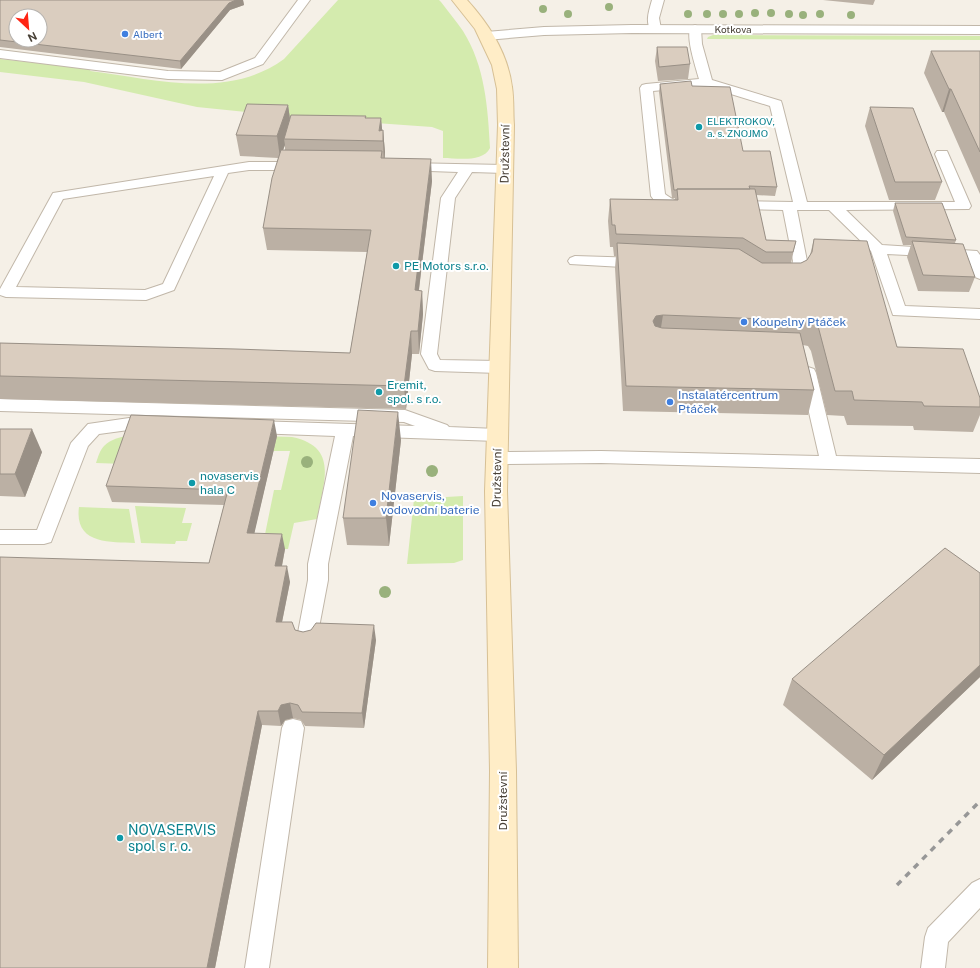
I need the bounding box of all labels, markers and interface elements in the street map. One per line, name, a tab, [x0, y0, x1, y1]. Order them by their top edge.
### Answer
north arrow	[8, 8, 48, 48]
street label: Kotkova	[714, 23, 752, 35]
place label: Albert	[133, 28, 162, 40]
marker: Albert	[120, 29, 130, 39]
text: N	[26, 30, 39, 44]
place label: ELEKTROKOV, a. s. ZNOJMO	[707, 115, 775, 139]
marker: ELEKTROKOV, a. s. ZNOJMO	[694, 122, 704, 132]
street label: Družstevní	[497, 123, 513, 184]
place label: PE Motors s.r.o.	[404, 259, 489, 273]
marker: PE Motors s.r.o.	[391, 261, 401, 271]
place label: Koupelny Ptáček	[752, 315, 846, 329]
marker: Koupelny Ptáček	[739, 317, 749, 327]
place label: Eremit, spol. s r.o.	[387, 378, 441, 406]
marker: Eremit, spol. s r.o.	[374, 387, 384, 397]
place label: Instalatércentrum Ptáček	[678, 388, 778, 416]
marker: Instalatércentrum Ptáček	[665, 397, 675, 407]
street label: Družstevní	[489, 447, 505, 508]
place label: novaservis hala C	[200, 469, 259, 497]
marker: novaservis hala C	[187, 478, 197, 488]
place label: Novaservis, vodovodní baterie	[381, 489, 480, 517]
marker: Novaservis, vodovodní baterie	[368, 498, 378, 508]
street label: Družstevní	[496, 771, 510, 830]
place label: NOVASERVIS spol s r. o.	[128, 822, 216, 854]
marker: NOVASERVIS spol s r. o.	[115, 833, 125, 843]

